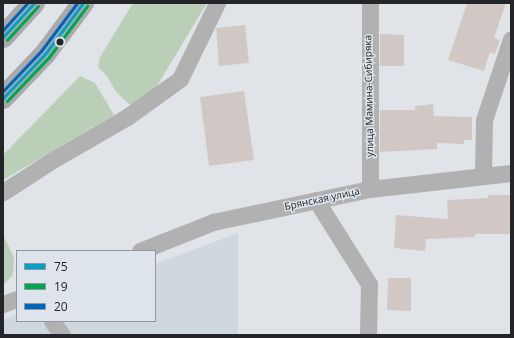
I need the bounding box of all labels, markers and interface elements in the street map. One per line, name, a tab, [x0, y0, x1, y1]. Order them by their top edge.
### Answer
street label: улица Мамина-Сибиряка	[362, 35, 376, 157]
unlabelled marker	[55, 37, 65, 47]
street label: Брянская улица	[283, 185, 361, 213]
legend	[16, 250, 156, 322]
text: 75	[54, 258, 68, 275]
text: 19	[54, 278, 68, 295]
text: 20	[54, 298, 68, 315]

